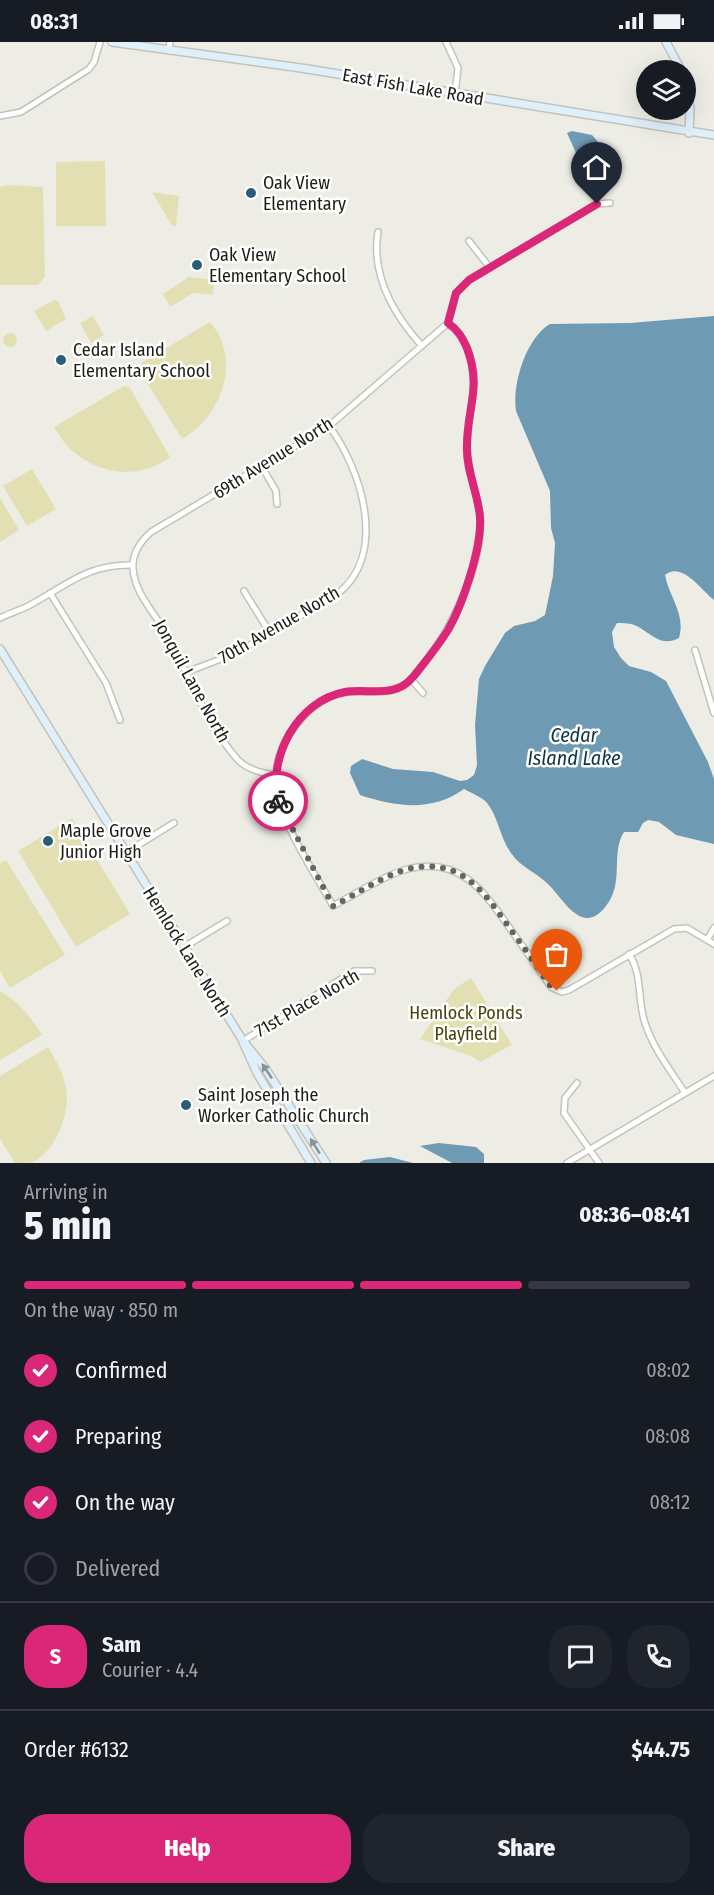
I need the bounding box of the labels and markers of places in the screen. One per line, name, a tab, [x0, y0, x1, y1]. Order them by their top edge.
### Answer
pin	[571, 142, 622, 204]
place label: Oak View Elementary	[263, 172, 346, 215]
marker: Oak View Elementary	[244, 186, 258, 200]
place label: Oak View Elementary School	[209, 244, 346, 287]
marker: Oak View Elementary School	[190, 258, 204, 272]
place label: Cedar Island Elementary School	[73, 339, 210, 382]
marker: Cedar Island Elementary School	[54, 353, 68, 367]
place label: Maple Grove Junior High	[60, 820, 151, 863]
marker: Maple Grove Junior High	[41, 834, 55, 848]
pin	[531, 929, 582, 991]
place label: Saint Joseph the Worker Catholic Church	[198, 1084, 369, 1127]
marker: Saint Joseph the Worker Catholic Church	[179, 1098, 193, 1112]

